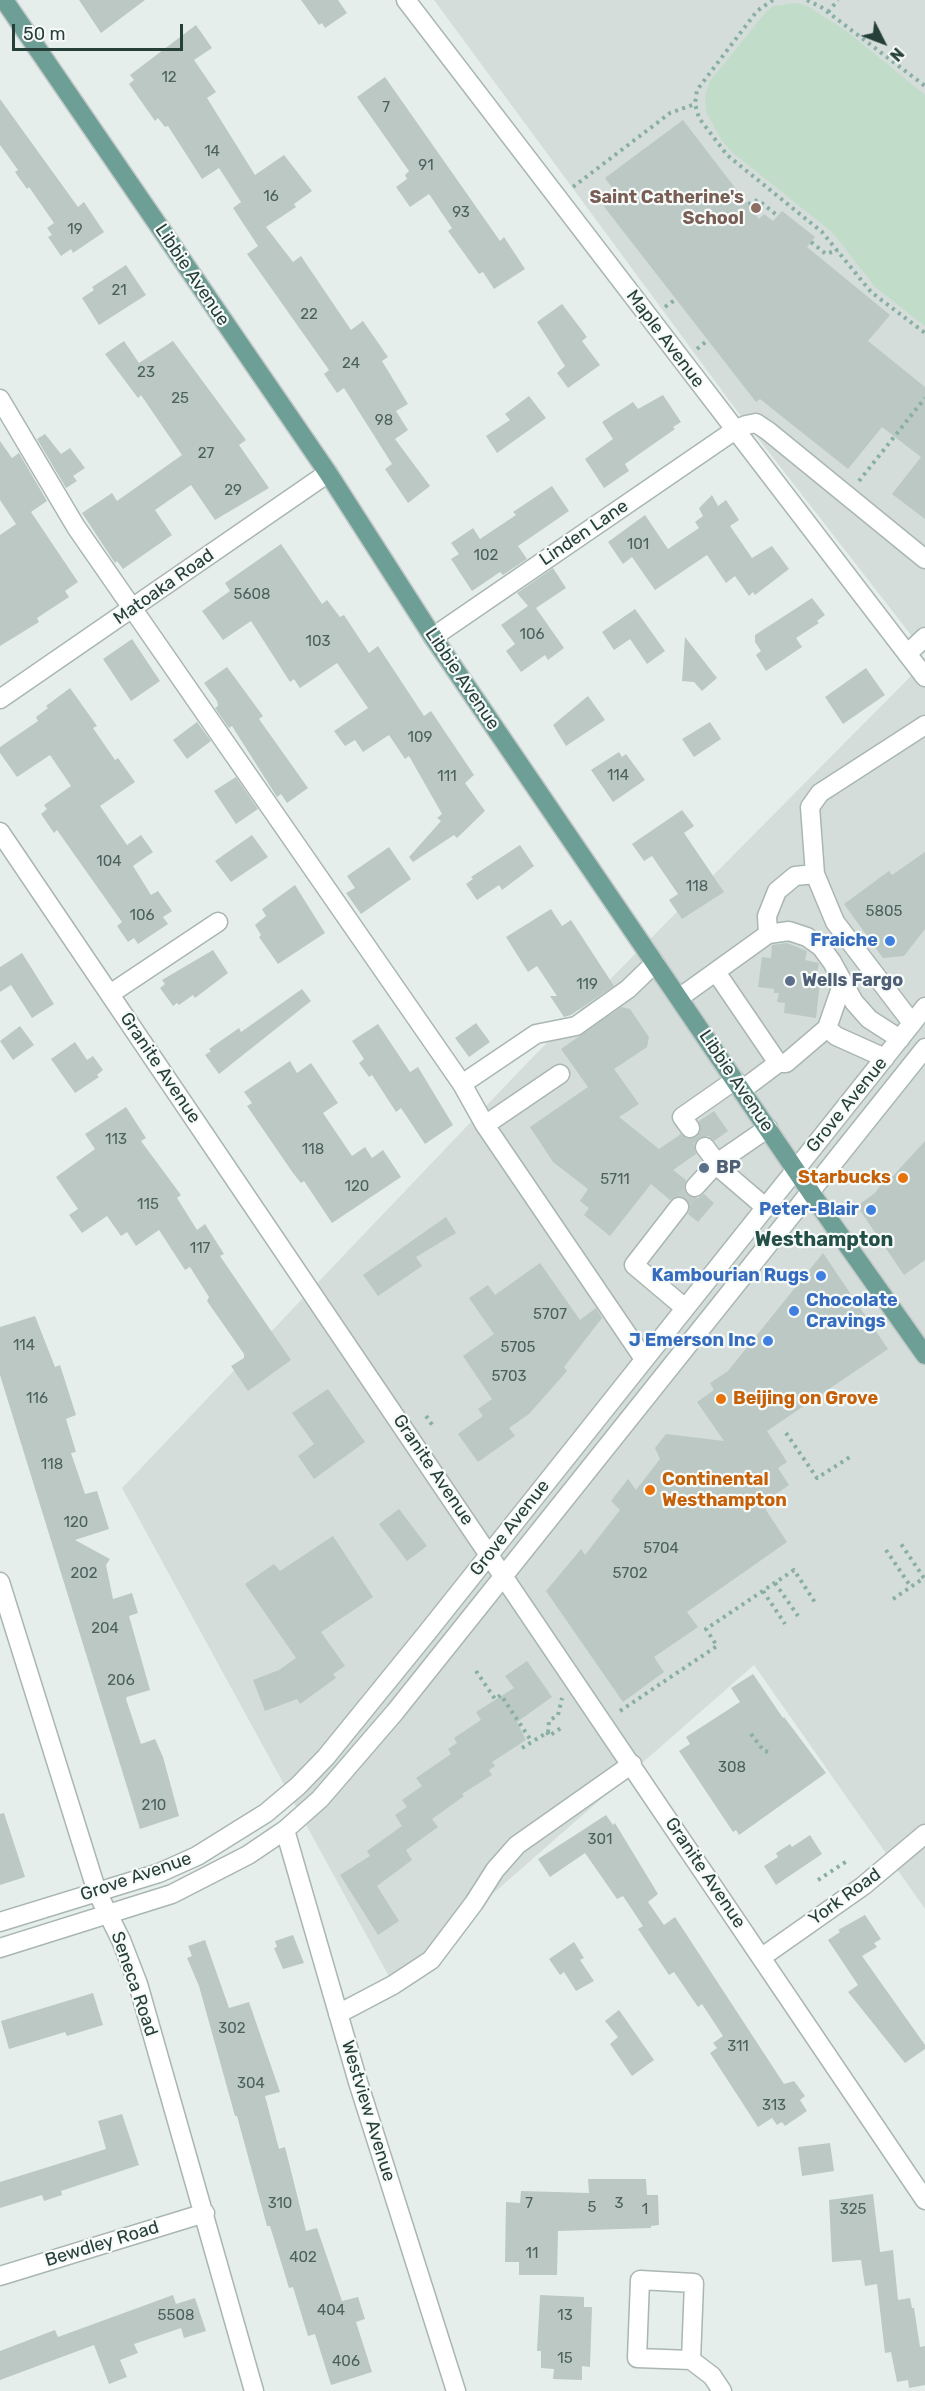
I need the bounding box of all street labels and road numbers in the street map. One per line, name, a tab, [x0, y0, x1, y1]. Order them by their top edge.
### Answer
street label: Libbie Avenue	[150, 220, 234, 330]
street label: Maple Avenue	[621, 286, 709, 392]
street label: Linden Lane	[535, 495, 633, 571]
street label: Matoaka Road	[110, 544, 218, 630]
street label: Libbie Avenue	[420, 624, 504, 734]
street label: Granite Avenue	[115, 1009, 205, 1127]
street label: Libbie Avenue	[694, 1026, 778, 1136]
street label: Grove Avenue	[802, 1053, 892, 1157]
street label: Granite Avenue	[388, 1411, 478, 1529]
street label: Grove Avenue	[466, 1476, 554, 1580]
street label: Granite Avenue	[660, 1814, 750, 1932]
street label: Grove Avenue	[78, 1848, 194, 1906]
street label: York Road	[805, 1864, 885, 1930]
street label: Seneca Road	[106, 1929, 162, 2039]
street label: Westview Avenue	[336, 2038, 400, 2184]
street label: Bewdley Road	[42, 2216, 162, 2272]

